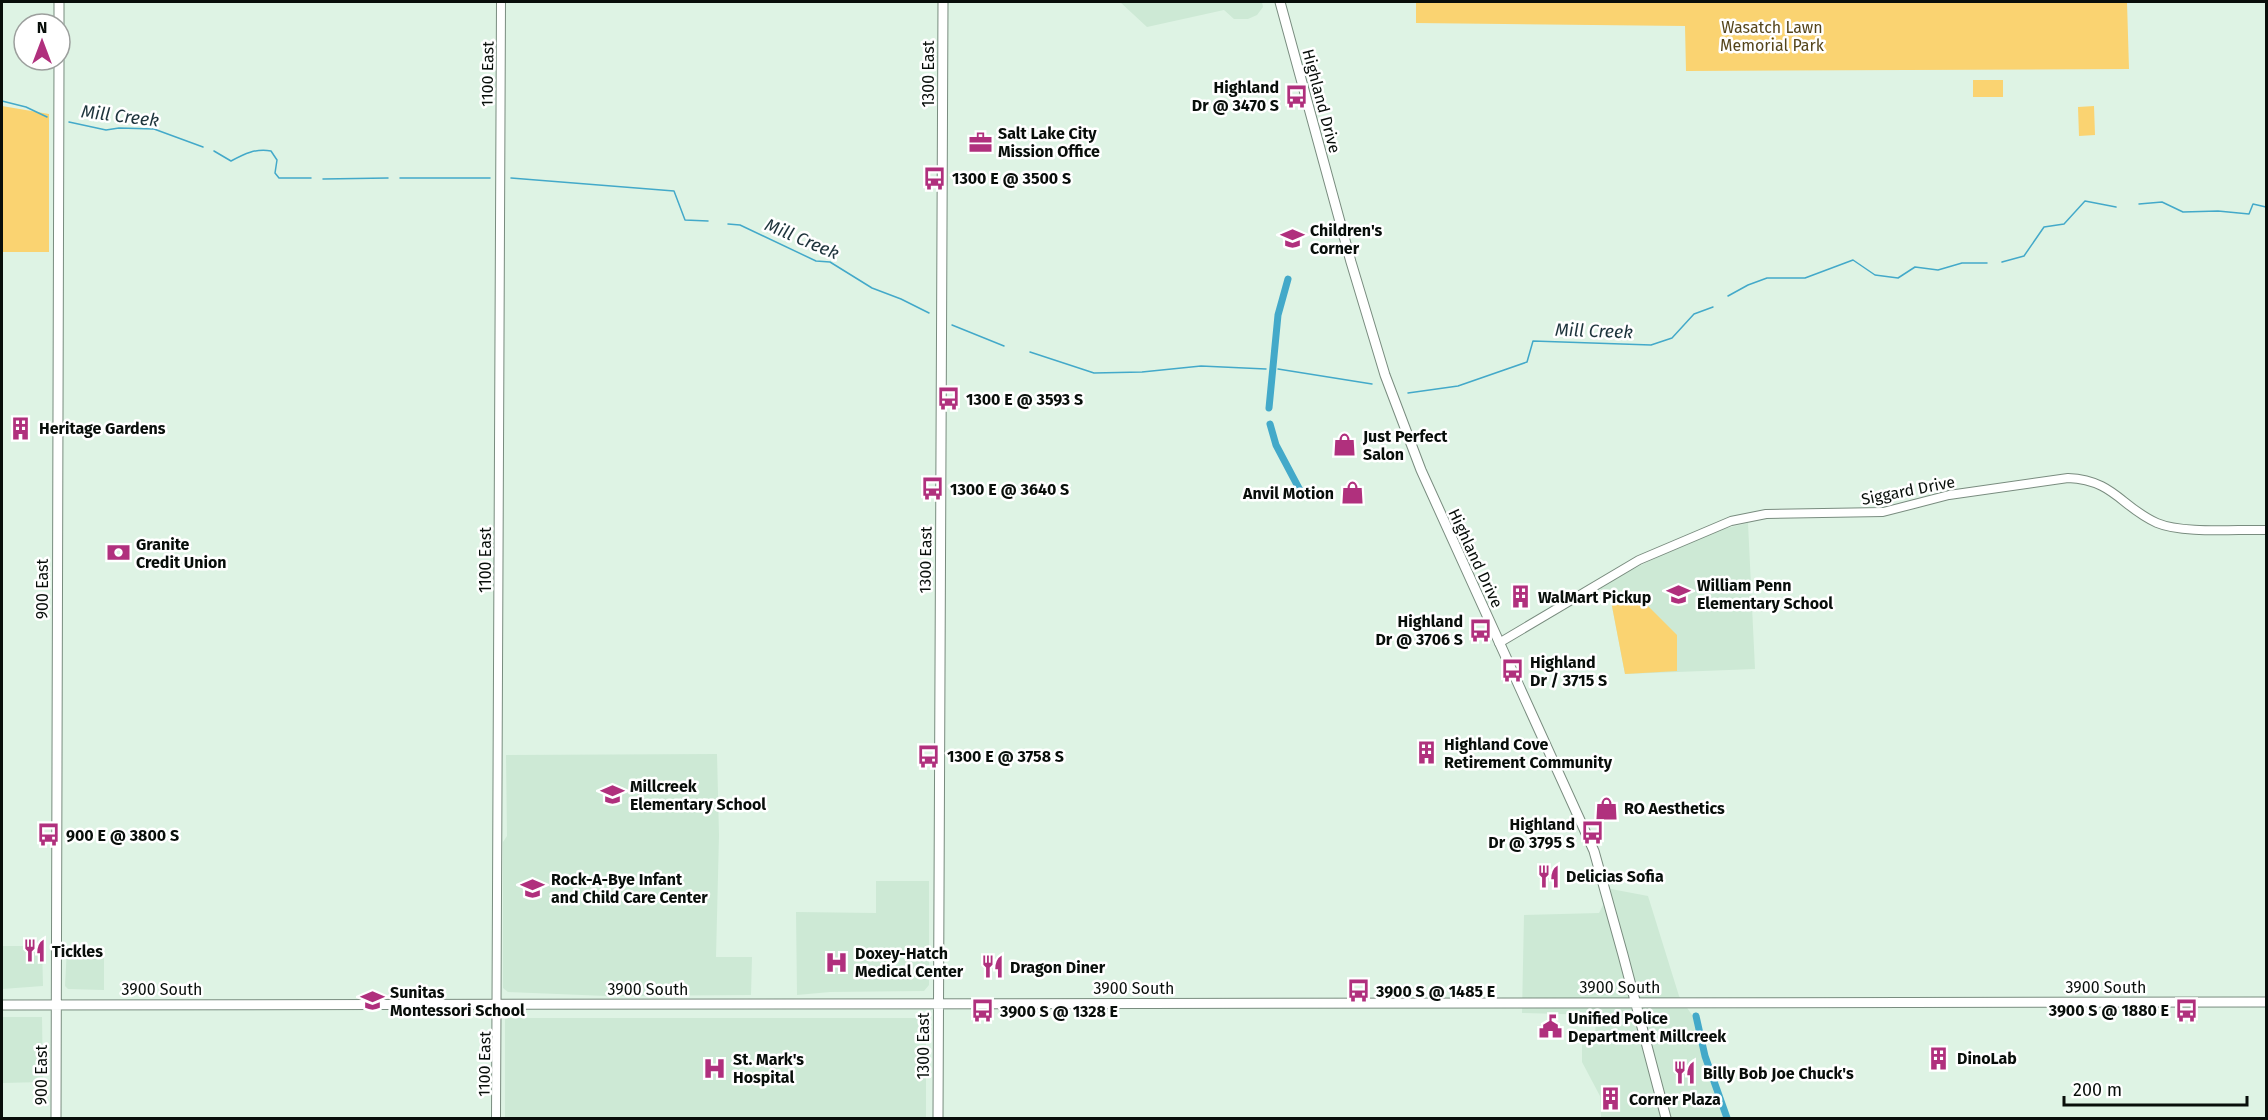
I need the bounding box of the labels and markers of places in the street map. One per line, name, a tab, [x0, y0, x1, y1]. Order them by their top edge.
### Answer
place label: Highland Dr @ 3470 S	[1192, 78, 1279, 115]
bus stop icon: Highland Dr @ 3470 S	[1284, 83, 1310, 109]
place label: Salt Lake City Mission Office	[998, 124, 1100, 161]
office icon: Salt Lake City Mission Office	[967, 129, 993, 155]
bus stop icon: 1300 E @ 3500 S	[921, 165, 947, 191]
place label: 1300 E @ 3500 S	[952, 169, 1071, 188]
place label: Children's Corner	[1310, 221, 1383, 258]
school or university icon: Children's Corner	[1279, 226, 1305, 252]
bus stop icon: 1300 E @ 3593 S	[935, 386, 961, 412]
place label: 1300 E @ 3593 S	[966, 390, 1083, 409]
building icon: Heritage Gardens	[8, 415, 34, 441]
place label: Heritage Gardens	[39, 419, 166, 438]
place label: Just Perfect Salon	[1362, 427, 1448, 464]
shop icon: Just Perfect Salon	[1332, 432, 1358, 458]
bus stop icon: 1300 E @ 3640 S	[919, 476, 945, 502]
place label: 1300 E @ 3640 S	[950, 480, 1069, 499]
shop icon: Anvil Motion	[1339, 480, 1365, 506]
place label: Anvil Motion	[1242, 484, 1334, 503]
place label: Granite Credit Union	[136, 535, 227, 572]
bank icon: Granite Credit Union	[105, 540, 131, 566]
place label: William Penn Elementary School	[1697, 576, 1833, 613]
school or university icon: William Penn Elementary School	[1666, 581, 1692, 607]
building icon: WalMart Pickup	[1507, 584, 1533, 610]
place label: WalMart Pickup	[1538, 588, 1651, 607]
place label: Highland Dr @ 3706 S	[1375, 612, 1463, 649]
bus stop icon: Highland Dr @ 3706 S	[1468, 617, 1494, 643]
place label: Highland Dr / 3715 S	[1530, 653, 1607, 690]
bus stop icon: Highland Dr / 3715 S	[1499, 658, 1525, 684]
place label: Highland Cove Retirement Community	[1444, 735, 1613, 772]
building icon: Highland Cove Retirement Community	[1413, 740, 1439, 766]
bus stop icon: 1300 E @ 3758 S	[916, 743, 942, 769]
place label: 1300 E @ 3758 S	[947, 747, 1064, 766]
place label: Millcreek Elementary School	[630, 777, 766, 814]
school or university icon: Millcreek Elementary School	[599, 782, 625, 808]
shop icon: RO Aesthetics	[1593, 795, 1619, 821]
place label: RO Aesthetics	[1624, 799, 1725, 818]
place label: Highland Dr @ 3795 S	[1488, 815, 1575, 852]
bus stop icon: Highland Dr @ 3795 S	[1580, 820, 1606, 846]
bus stop icon: 900 E @ 3800 S	[35, 822, 61, 848]
place label: 900 E @ 3800 S	[66, 826, 179, 845]
restaurant icon: Delicias Sofia	[1535, 863, 1561, 889]
place label: Delicias Sofia	[1566, 867, 1664, 886]
place label: Rock-A-Bye Infant and Child Care Center	[551, 870, 708, 907]
school or university icon: Rock-A-Bye Infant and Child Care Center	[520, 875, 546, 901]
restaurant icon: Tickles	[21, 938, 47, 964]
place label: Tickles	[52, 942, 103, 961]
place label: Doxey-Hatch Medical Center	[855, 944, 964, 981]
hospital icon: Doxey-Hatch Medical Center	[824, 949, 850, 975]
restaurant icon: Dragon Diner	[979, 954, 1005, 980]
place label: Dragon Diner	[1010, 958, 1106, 977]
bus stop icon: 3900 S @ 1485 E	[1345, 978, 1371, 1004]
place label: 3900 S @ 1485 E	[1375, 982, 1495, 1001]
place label: Sunitas Montessori School	[390, 983, 525, 1020]
school or university icon: Sunitas Montessori School	[359, 988, 385, 1014]
bus stop icon: 3900 S @ 1880 E	[2174, 997, 2200, 1023]
bus stop icon: 3900 S @ 1328 E	[969, 998, 995, 1024]
place label: 3900 S @ 1880 E	[2048, 1001, 2169, 1020]
place label: 3900 S @ 1328 E	[999, 1002, 1118, 1021]
place label: Unified Police Department Millcreek	[1568, 1009, 1726, 1046]
public building icon: Unified Police Department Millcreek	[1537, 1014, 1563, 1040]
building icon: DinoLab	[1926, 1045, 1952, 1071]
place label: DinoLab	[1957, 1049, 2017, 1068]
place label: St. Mark's Hospital	[733, 1050, 804, 1087]
hospital icon: St. Mark's Hospital	[702, 1055, 728, 1081]
restaurant icon: Billy Bob Joe Chuck's	[1672, 1060, 1698, 1086]
place label: Billy Bob Joe Chuck's	[1703, 1064, 1854, 1083]
building icon: Corner Plaza	[1598, 1086, 1624, 1112]
place label: Corner Plaza	[1629, 1090, 1721, 1109]

